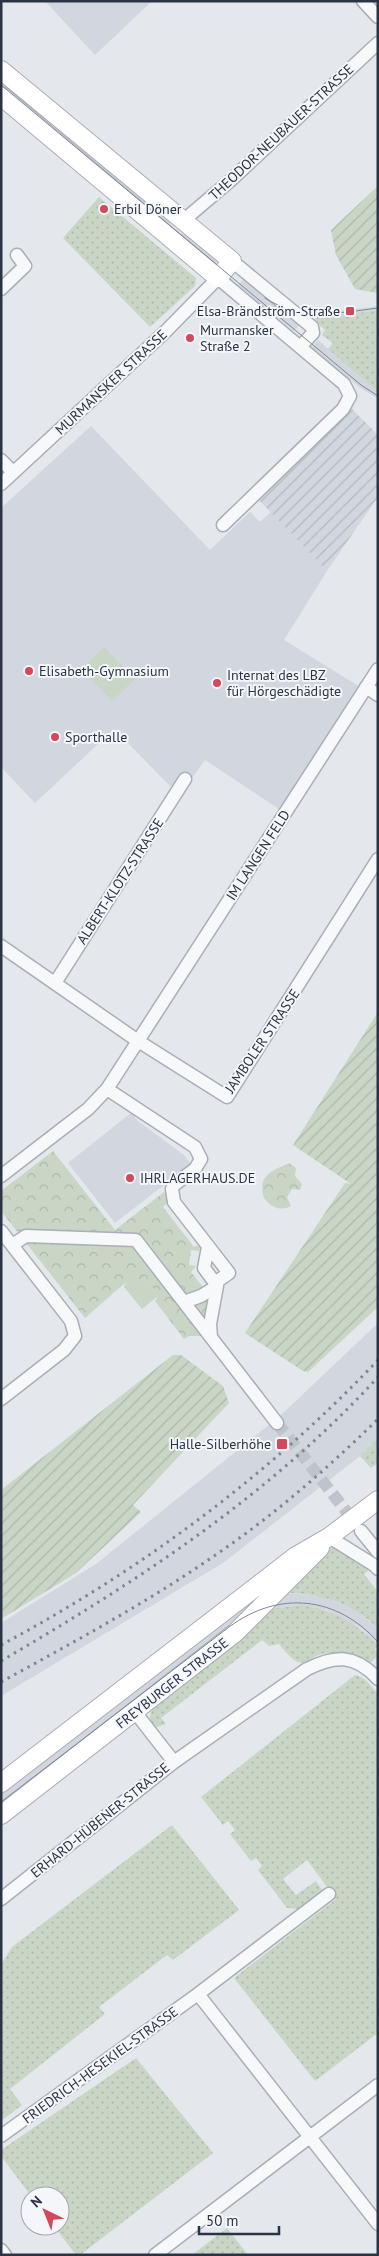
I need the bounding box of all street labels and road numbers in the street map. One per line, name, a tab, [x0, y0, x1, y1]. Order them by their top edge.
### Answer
street label: THEODOR-NEUBAUER-STRASSE	[205, 60, 357, 204]
street label: MURMANSKER STRASSE	[51, 325, 171, 439]
street label: IM LANGEN FELD	[222, 806, 294, 904]
street label: ALBERT-KLOTZ-STRASSE	[73, 815, 167, 947]
street label: JAMBOLER STRASSE	[220, 986, 303, 1097]
street label: FREYBURGER STRASSE	[112, 1633, 232, 1733]
street label: ERHARD-HÜBENER-STRASSE	[27, 1758, 173, 1882]
street label: FRIEDRICH-HESEKIEL-STRASSE	[19, 2002, 181, 2128]

